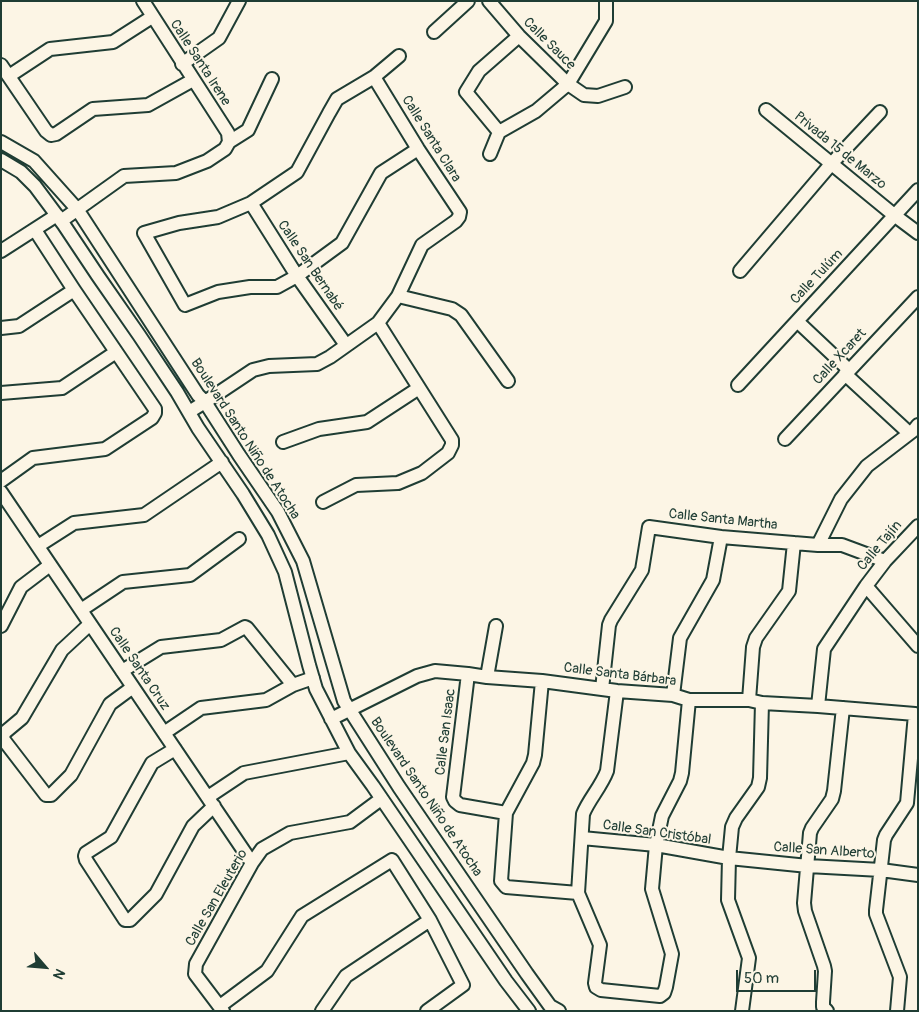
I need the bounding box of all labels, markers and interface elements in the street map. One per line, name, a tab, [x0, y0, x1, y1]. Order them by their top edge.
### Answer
street label: Calle Sauce	[519, 14, 579, 74]
street label: Calle Santa Irene	[166, 17, 234, 109]
street label: Calle Santa Clara	[398, 93, 464, 185]
street label: Privada 15 de Marzo	[790, 109, 890, 193]
street label: Calle San Bernabé	[274, 218, 346, 314]
street label: Calle Tulúm	[787, 246, 847, 308]
street label: Calle Xcaret	[810, 325, 870, 389]
street label: Boulevard Santo Niño de Atocha	[187, 355, 303, 523]
street label: Calle Santa Martha	[668, 506, 778, 534]
street label: Calle Tajín	[854, 518, 906, 574]
street label: Calle Santa Cruz	[105, 624, 173, 714]
street label: Calle Santa Bárbara	[563, 660, 677, 690]
street label: Calle San Isaac	[432, 688, 460, 776]
street label: Boulevard Santo Niño de Atocha	[366, 714, 486, 880]
street label: Calle San Cristóbal	[602, 817, 712, 849]
street label: Calle San Alberto	[773, 839, 875, 863]
street label: Calle San Eleuterio	[182, 847, 252, 949]
north arrow	[20, 942, 70, 992]
scale bar	[739, 960, 819, 992]
text: N	[49, 966, 69, 982]
text: 50 m	[744, 969, 779, 988]

